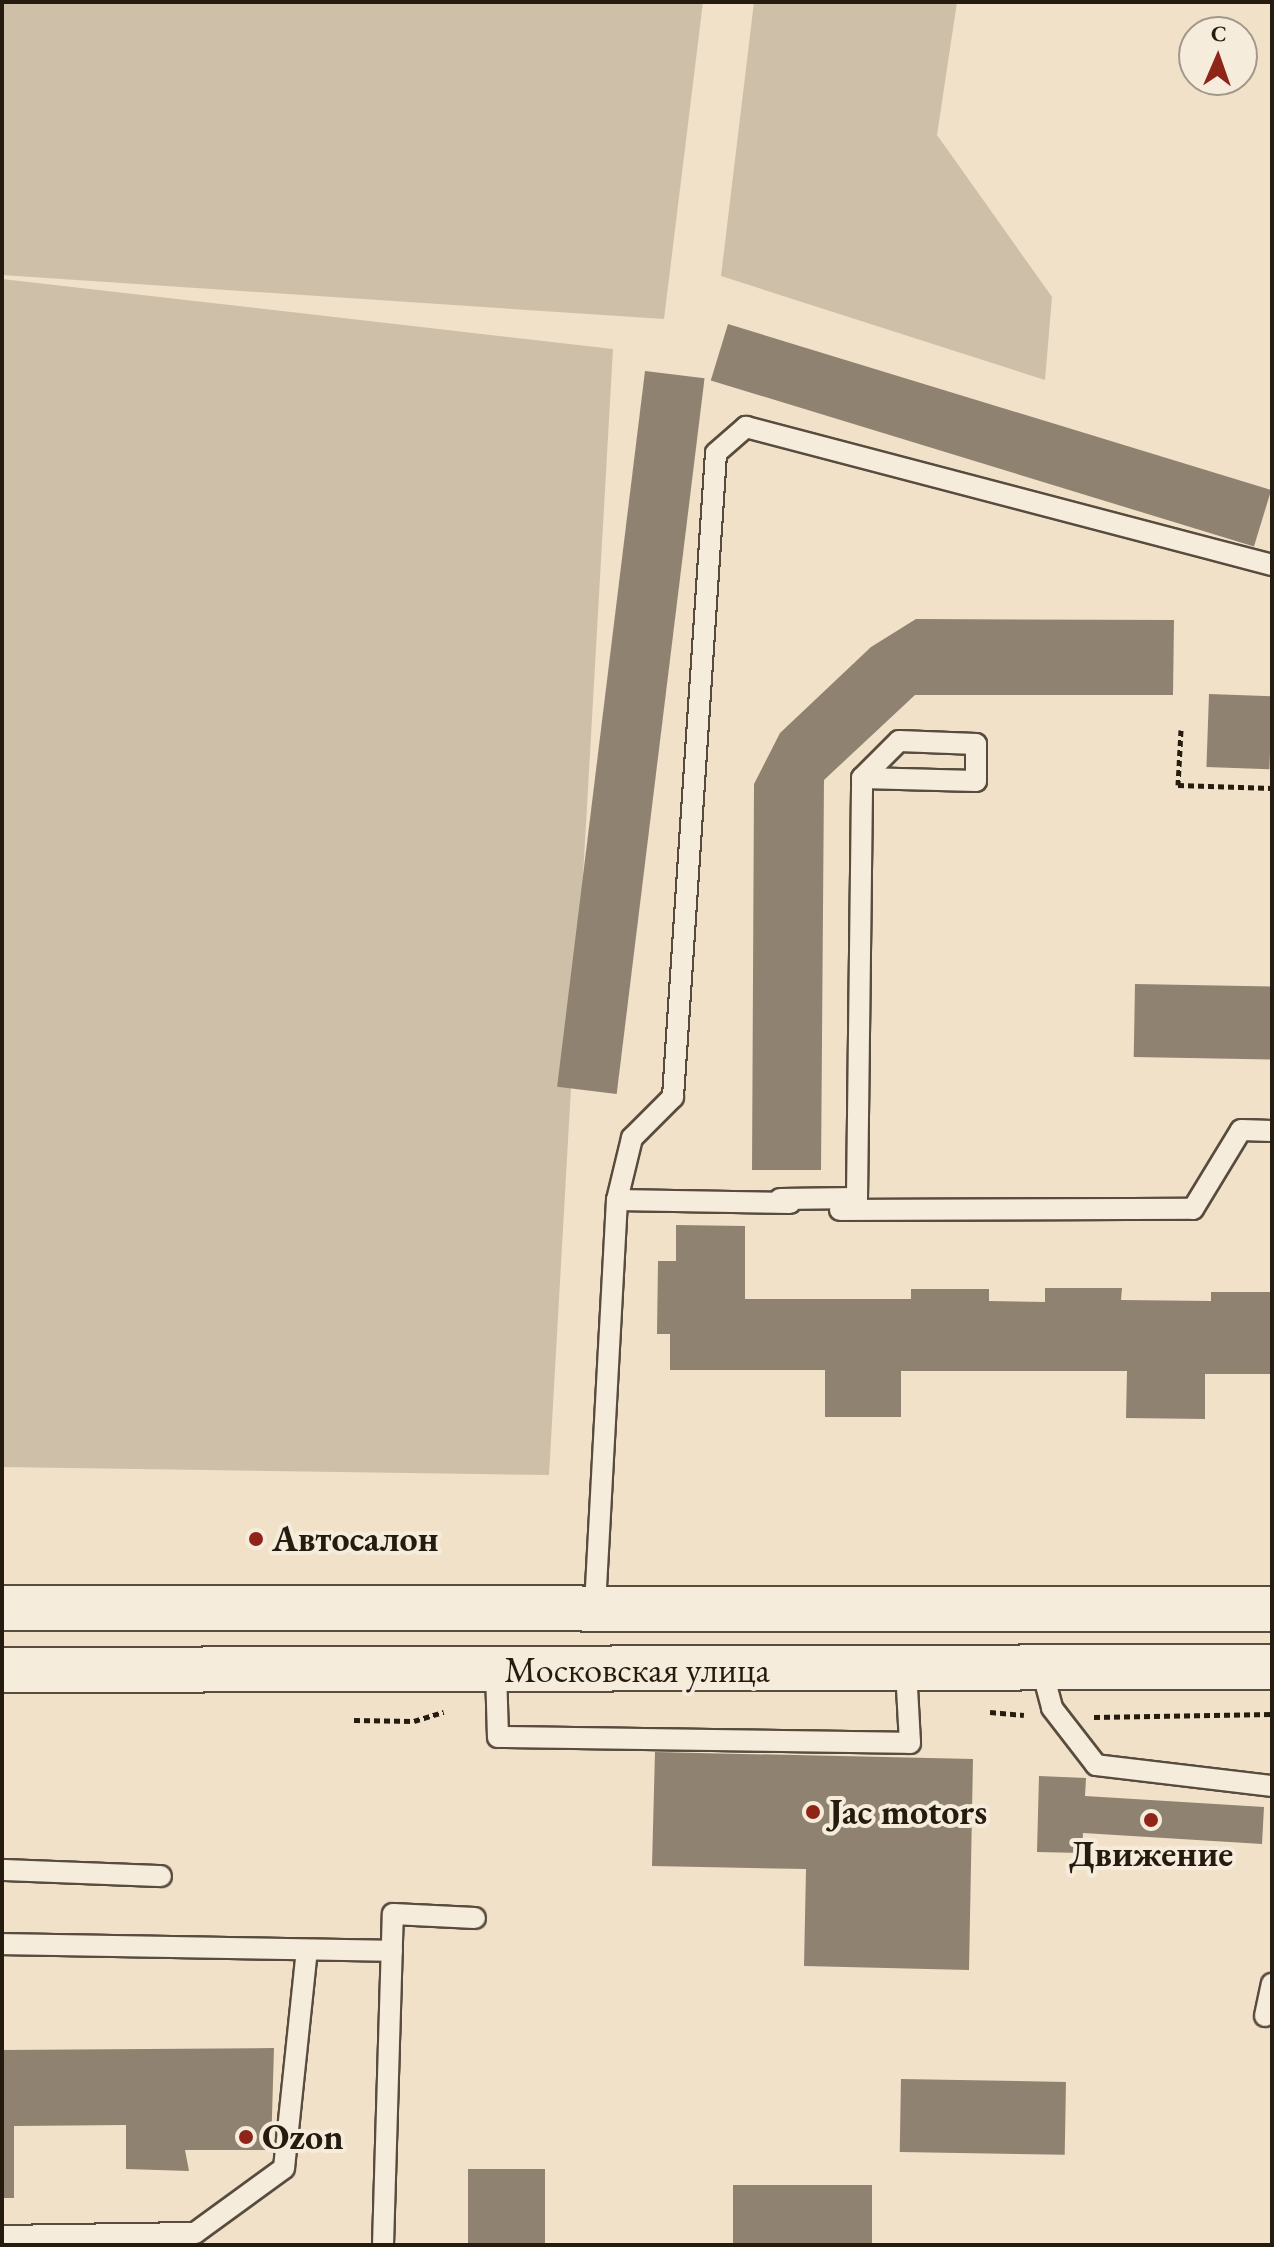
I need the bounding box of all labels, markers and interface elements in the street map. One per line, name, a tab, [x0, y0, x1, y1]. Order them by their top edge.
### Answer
north arrow	[1178, 16, 1258, 96]
text: С	[1210, 19, 1227, 48]
place label: Автосалон	[272, 1517, 438, 1561]
marker: Автосалон	[247, 1530, 265, 1548]
street label: Московская улица	[504, 1648, 770, 1692]
place label: Jac motors	[829, 1790, 987, 1834]
marker: Jac motors	[804, 1803, 822, 1821]
marker: Движение	[1142, 1811, 1160, 1829]
place label: Движение	[1069, 1832, 1233, 1876]
place label: Ozon	[262, 2115, 344, 2159]
marker: Ozon	[237, 2128, 255, 2146]

